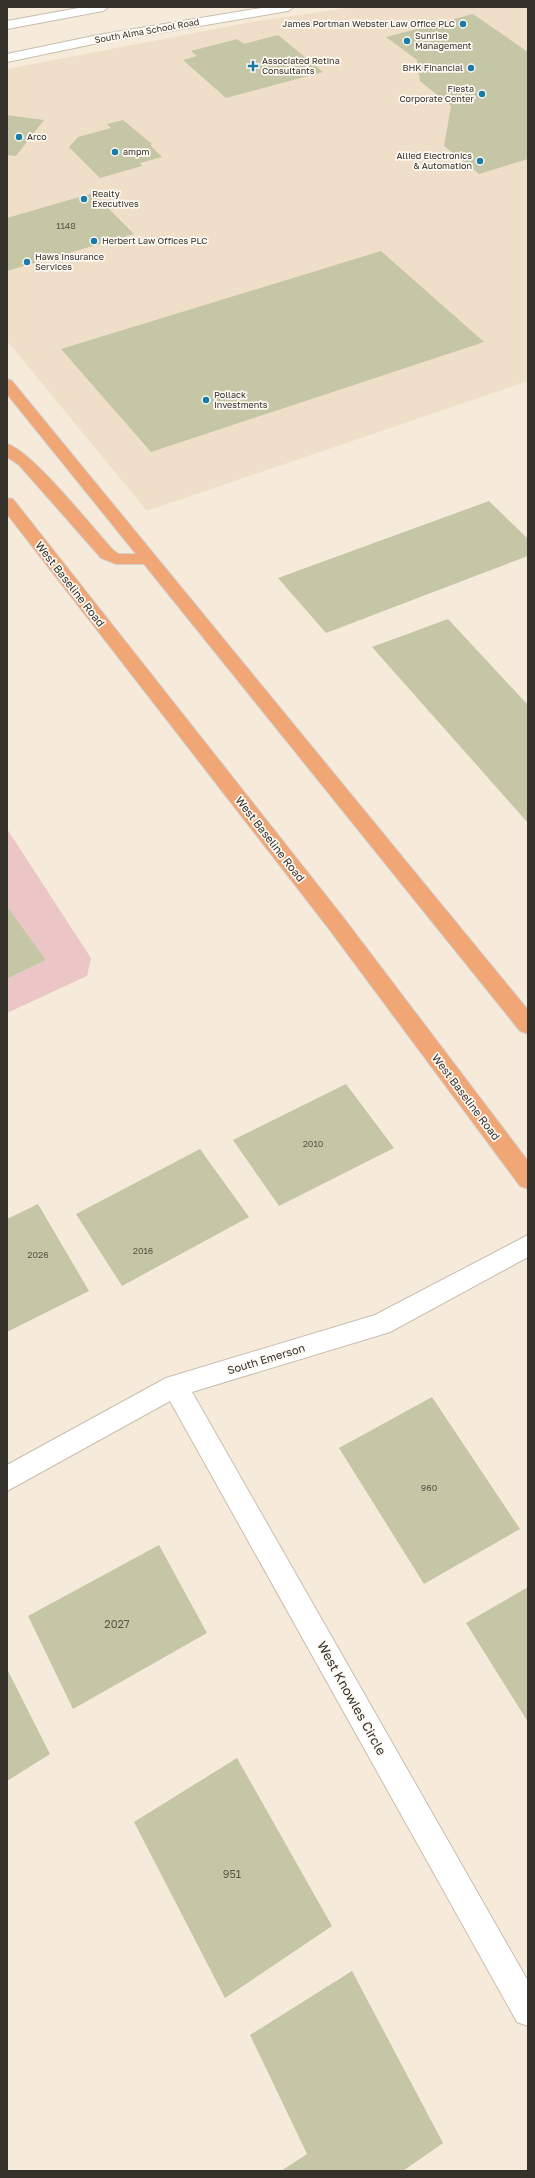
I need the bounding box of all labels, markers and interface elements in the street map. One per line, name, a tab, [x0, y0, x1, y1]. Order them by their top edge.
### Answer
street label: South Alma School Road	[94, 16, 200, 45]
place label: James Portman Webster Law Office PLC	[282, 18, 455, 29]
marker: James Portman Webster Law Office PLC	[458, 19, 468, 29]
place label: Sunrise Management	[415, 30, 472, 51]
marker: Sunrise Management	[402, 36, 412, 46]
place label: Associated Retina Consultants	[262, 55, 340, 76]
marker: Associated Retina Consultants	[247, 60, 259, 72]
place label: BHK Financial	[402, 62, 463, 73]
marker: BHK Financial	[466, 63, 476, 73]
place label: Fiesta Corporate Center	[399, 83, 474, 104]
marker: Fiesta Corporate Center	[477, 89, 487, 99]
place label: Arco	[27, 131, 47, 142]
marker: Arco	[14, 132, 24, 142]
place label: ampm	[123, 146, 150, 157]
marker: ampm	[110, 147, 120, 157]
place label: Allied Electronics & Automation	[397, 150, 472, 171]
marker: Allied Electronics & Automation	[475, 156, 485, 166]
place label: Realty Executives	[92, 188, 139, 209]
marker: Realty Executives	[79, 194, 89, 204]
house number: 1148	[56, 220, 76, 231]
place label: Herbert Law Offices PLC	[102, 235, 207, 246]
marker: Herbert Law Offices PLC	[89, 236, 99, 246]
place label: Haws Insurance Services	[35, 251, 104, 272]
marker: Haws Insurance Services	[22, 257, 32, 267]
place label: Pollack Investments	[214, 389, 268, 410]
marker: Pollack Investments	[201, 395, 211, 405]
street label: West Baseline Road	[33, 538, 108, 629]
street label: West Baseline Road	[233, 793, 308, 884]
street label: West Baseline Road	[430, 1051, 503, 1142]
house number: 2010	[303, 1138, 324, 1149]
house number: 2016	[133, 1245, 153, 1256]
house number: 2026	[27, 1249, 49, 1260]
street label: South Emerson	[225, 1341, 306, 1377]
house number: 960	[421, 1482, 438, 1493]
house number: 2027	[104, 1617, 130, 1630]
street label: West Knowles Circle	[314, 1638, 390, 1758]
house number: 951	[223, 1867, 241, 1880]

